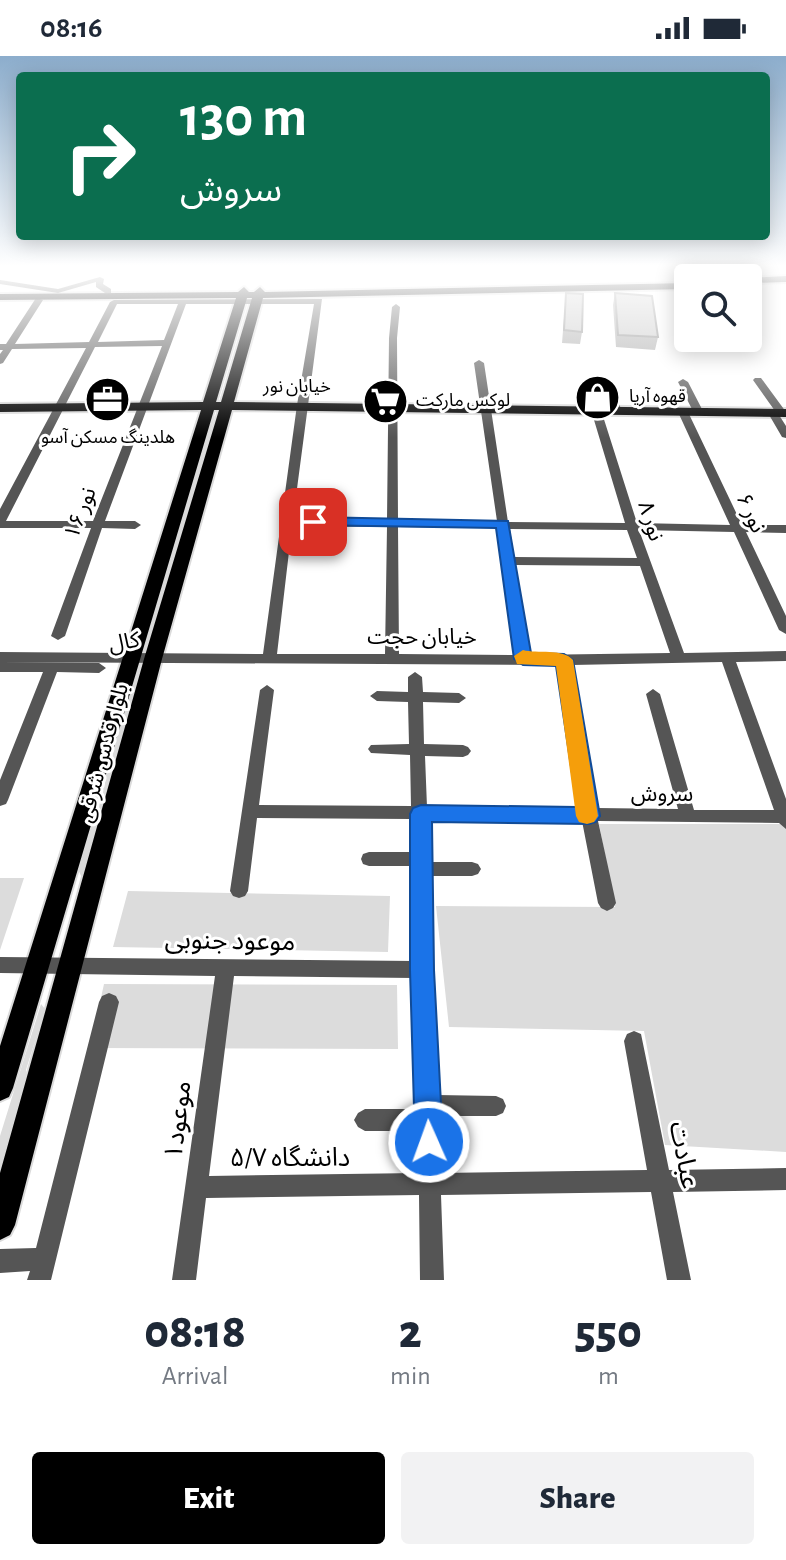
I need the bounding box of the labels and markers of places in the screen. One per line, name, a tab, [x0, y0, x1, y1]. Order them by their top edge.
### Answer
shop icon: قهوه آریا	[574, 373, 622, 421]
office icon: هلدینگ مسکن آسو	[84, 376, 132, 424]
supermarket icon: لوکس مارکت	[361, 377, 409, 425]
place label: قهوه آریا	[629, 387, 686, 407]
place label: لوکس مارکت	[416, 392, 510, 411]
place label: هلدینگ مسکن آسو	[41, 428, 175, 448]
pin	[279, 488, 347, 556]

